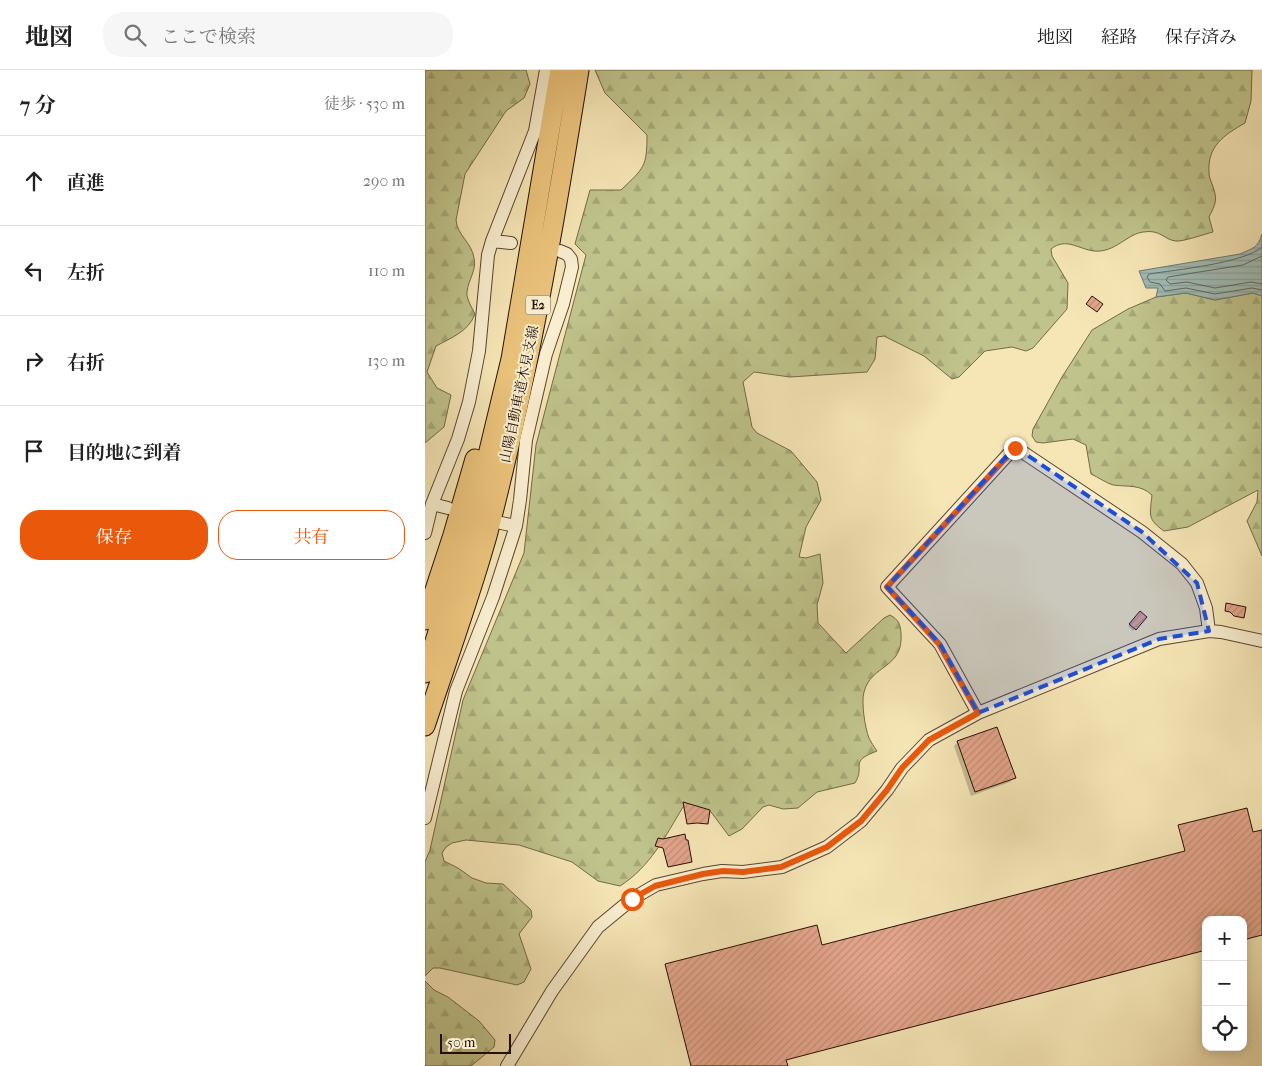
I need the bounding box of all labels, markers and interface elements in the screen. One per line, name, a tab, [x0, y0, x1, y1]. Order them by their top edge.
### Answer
search box	[103, 12, 453, 57]
icon: search	[121, 21, 149, 49]
text: 地図	[25, 23, 73, 51]
text: ここで検索	[161, 26, 256, 48]
text: 地図	[1037, 27, 1073, 48]
text: 経路	[1101, 27, 1137, 48]
text: 保存済み	[1165, 27, 1237, 48]
text: 7 分	[20, 93, 56, 117]
text: 徒歩 · 530 m	[324, 94, 405, 113]
icon: ahead	[20, 167, 48, 195]
text: 290 m	[363, 171, 405, 190]
text: 直進	[67, 172, 105, 194]
icon: left	[20, 257, 48, 285]
text: 110 m	[368, 261, 405, 280]
text: 左折	[67, 262, 105, 284]
road number: E2	[525, 296, 551, 314]
street label: 山陽自動車道木見支線	[497, 324, 542, 464]
icon: right	[20, 347, 48, 375]
text: 130 m	[367, 351, 405, 370]
text: 右折	[67, 352, 105, 374]
icon: arrive	[20, 437, 48, 465]
route end	[1004, 437, 1027, 460]
text: 目的地に到着	[67, 442, 181, 464]
button: 保存	[20, 510, 208, 560]
button: 共有	[218, 510, 405, 560]
route start	[621, 888, 644, 911]
map controls	[1202, 916, 1247, 1051]
button: +	[1202, 916, 1247, 961]
button: −	[1202, 961, 1247, 1006]
button: locate	[1202, 1006, 1247, 1051]
scale bar	[440, 1031, 511, 1054]
text: 50 m	[447, 1034, 475, 1051]

